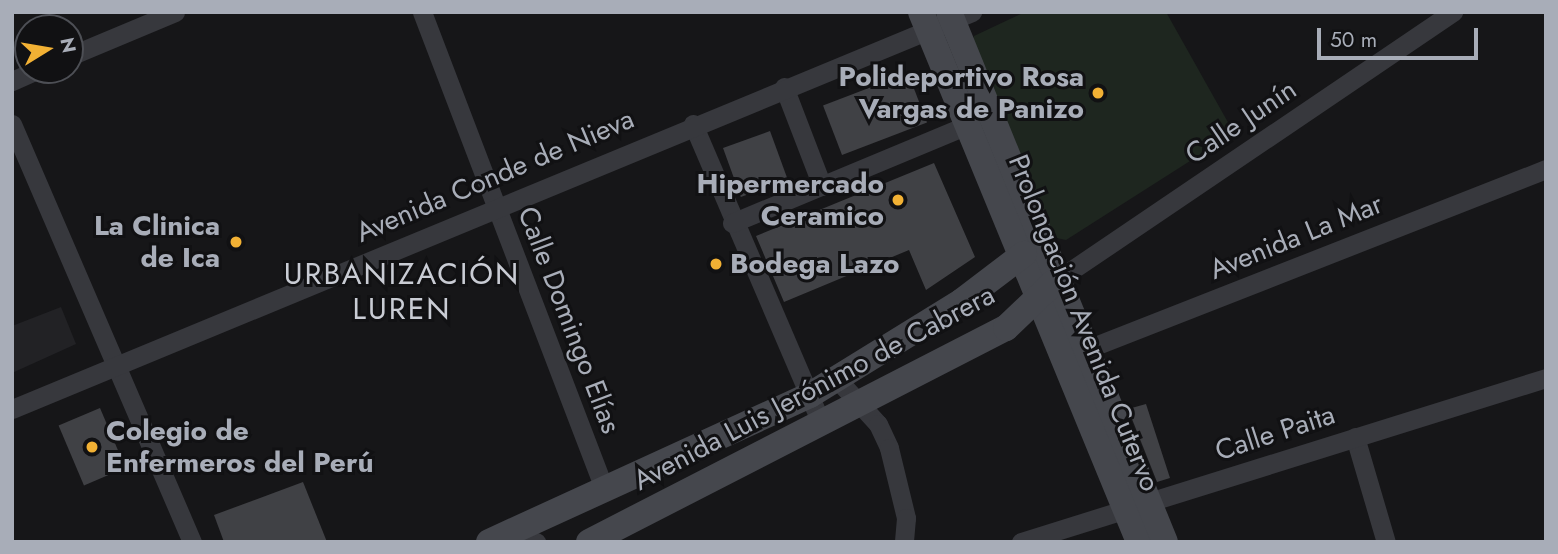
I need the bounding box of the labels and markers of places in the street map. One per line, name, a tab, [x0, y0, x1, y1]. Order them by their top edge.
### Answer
place label: Polideportivo Rosa Vargas de Panizo	[839, 60, 1084, 126]
marker: Polideportivo Rosa Vargas de Panizo	[1090, 85, 1106, 101]
place label: Hipermercado Ceramico	[697, 167, 884, 233]
marker: Hipermercado Ceramico	[890, 192, 906, 208]
place label: La Clinica de Ica	[94, 209, 220, 275]
marker: La Clinica de Ica	[226, 232, 246, 252]
place label: Bodega Lazo	[730, 247, 900, 281]
marker: Bodega Lazo	[708, 256, 724, 272]
place label: Colegio de Enfermeros del Perú	[106, 414, 373, 480]
marker: Colegio de Enfermeros del Perú	[84, 439, 100, 455]

